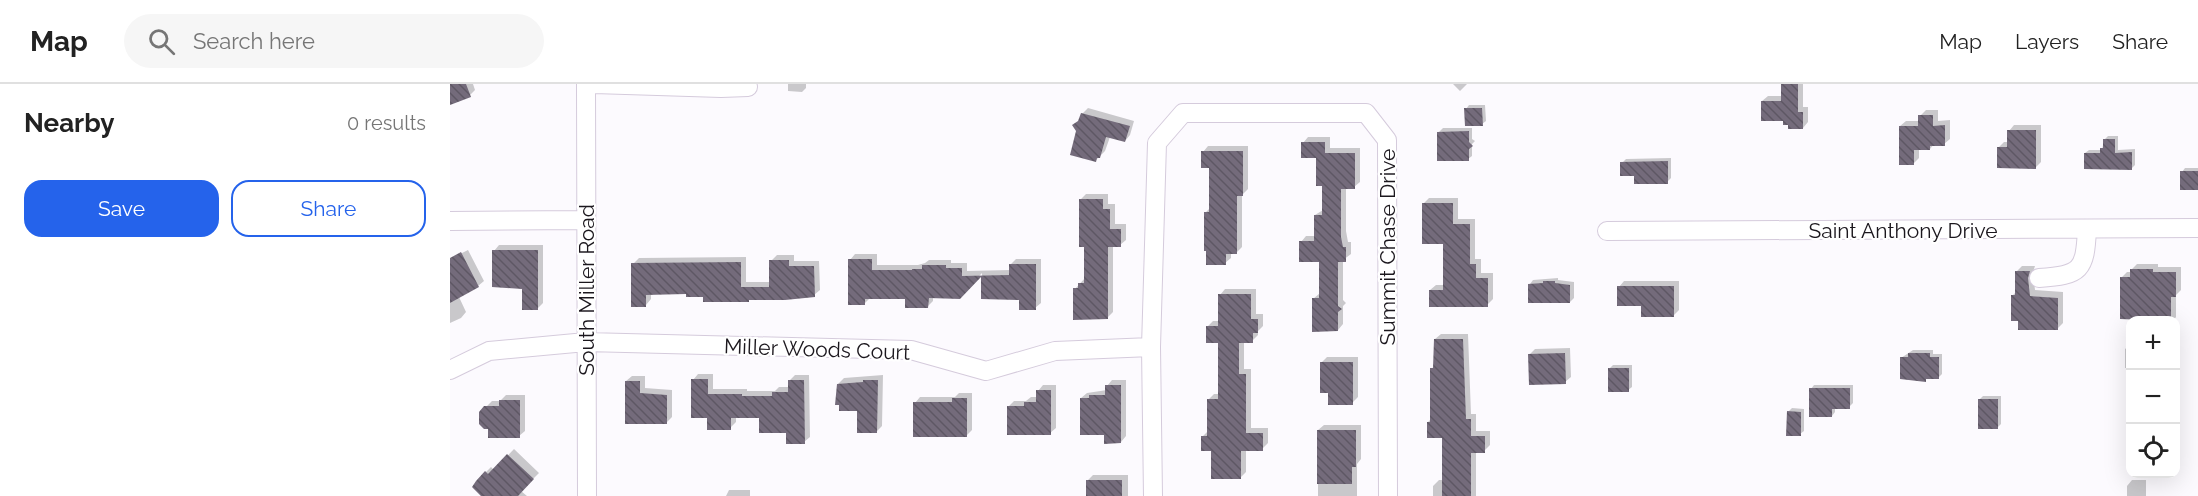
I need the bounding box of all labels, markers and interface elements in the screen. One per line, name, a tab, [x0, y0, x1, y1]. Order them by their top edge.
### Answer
search box	[124, 14, 544, 68]
text: Map	[30, 25, 88, 58]
icon: search	[145, 25, 178, 58]
text: Search here	[193, 28, 315, 54]
text: Map	[1939, 29, 1982, 54]
text: Layers	[2015, 29, 2079, 54]
text: Share	[2112, 29, 2168, 54]
text: Nearby	[24, 108, 114, 138]
text: 0 results	[347, 111, 426, 135]
street label: Summit Chase Drive	[1375, 149, 1400, 345]
button: Save	[24, 180, 219, 237]
button: Share	[231, 180, 426, 237]
street label: South Miller Road	[574, 204, 599, 376]
street label: Saint Anthony Drive	[1808, 218, 1998, 243]
map controls	[2126, 316, 2180, 478]
button: +	[2126, 316, 2180, 370]
street label: Miller Woods Court	[724, 333, 910, 365]
button: −	[2126, 370, 2180, 424]
button: locate	[2126, 424, 2180, 478]

